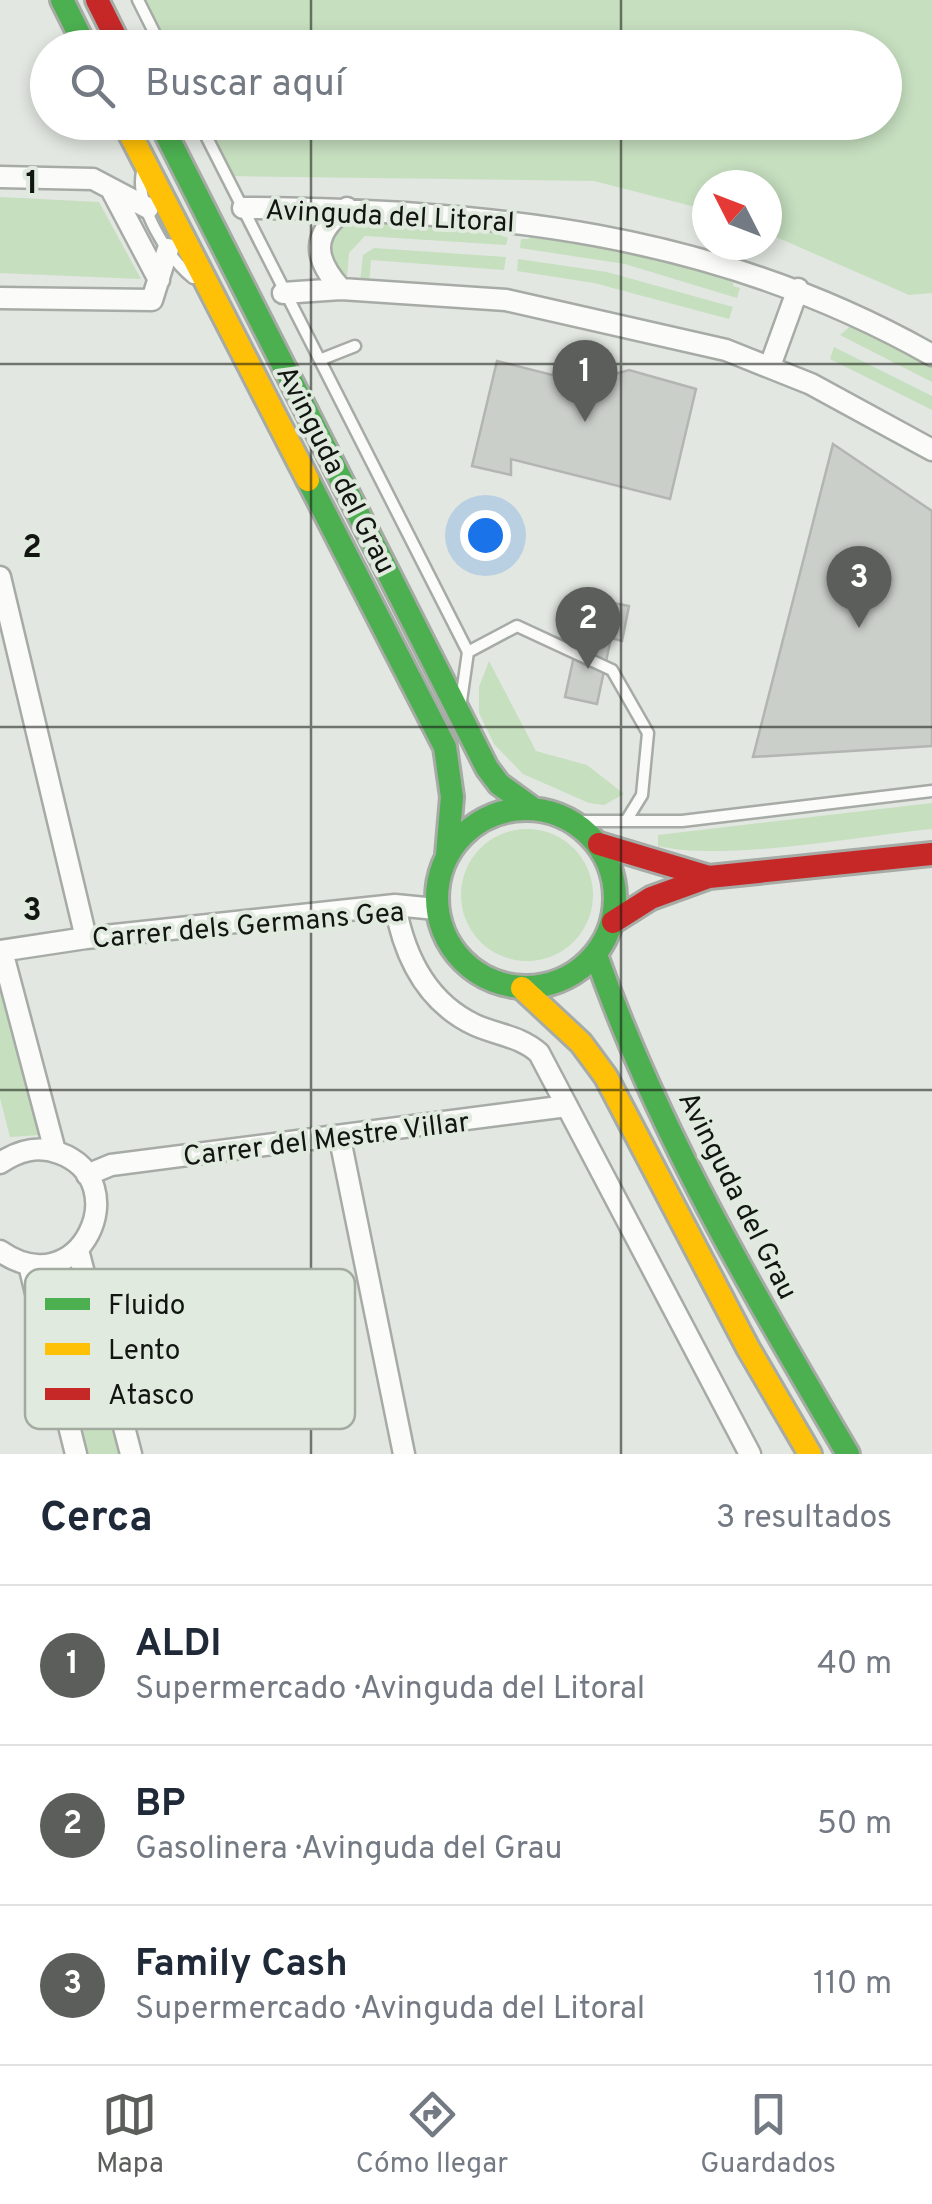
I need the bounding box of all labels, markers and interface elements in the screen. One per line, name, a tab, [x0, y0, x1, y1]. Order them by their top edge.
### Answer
search box	[30, 30, 902, 140]
icon: search	[65, 58, 120, 113]
text: Buscar aquí	[145, 61, 345, 110]
text: 1	[26, 165, 38, 205]
north arrow	[692, 170, 782, 260]
street label: Avinguda del Litoral	[264, 193, 515, 242]
pin: 1	[552, 340, 618, 422]
street label: Avinguda del Grau	[266, 360, 402, 580]
your location	[460, 510, 511, 561]
text: 2	[22, 529, 42, 569]
pin: 3	[826, 546, 892, 628]
pin: 2	[556, 586, 620, 669]
text: 3	[22, 892, 42, 932]
street label: Carrer dels Germans Gea	[91, 895, 406, 959]
street label: Avinguda del Grau	[668, 1086, 804, 1306]
street label: Carrer del Mestre Villar	[181, 1106, 472, 1176]
legend	[25, 1269, 355, 1429]
text: Fluido	[108, 1289, 185, 1325]
text: Lento	[108, 1334, 180, 1370]
text: Atasco	[108, 1379, 194, 1415]
text: Cerca	[40, 1493, 153, 1546]
text: 3 resultados	[716, 1499, 892, 1539]
text: ALDI	[135, 1621, 221, 1670]
text: 1	[66, 1645, 79, 1685]
text: 40 m	[817, 1645, 892, 1685]
text: Supermercado · Avinguda del Litoral	[135, 1670, 645, 1710]
text: BP	[135, 1781, 185, 1830]
text: 2	[63, 1805, 82, 1845]
text: 50 m	[817, 1805, 892, 1845]
text: Gasolinera · Avinguda del Grau	[135, 1830, 562, 1870]
text: Family Cash	[135, 1941, 348, 1990]
text: 3	[63, 1965, 82, 2005]
text: 110 m	[813, 1965, 892, 2005]
text: Supermercado · Avinguda del Litoral	[135, 1990, 645, 2030]
tab: Mapa	[96, 2087, 164, 2183]
tab: Cómo llegar	[356, 2087, 508, 2183]
tab: Guardados	[700, 2087, 836, 2183]

